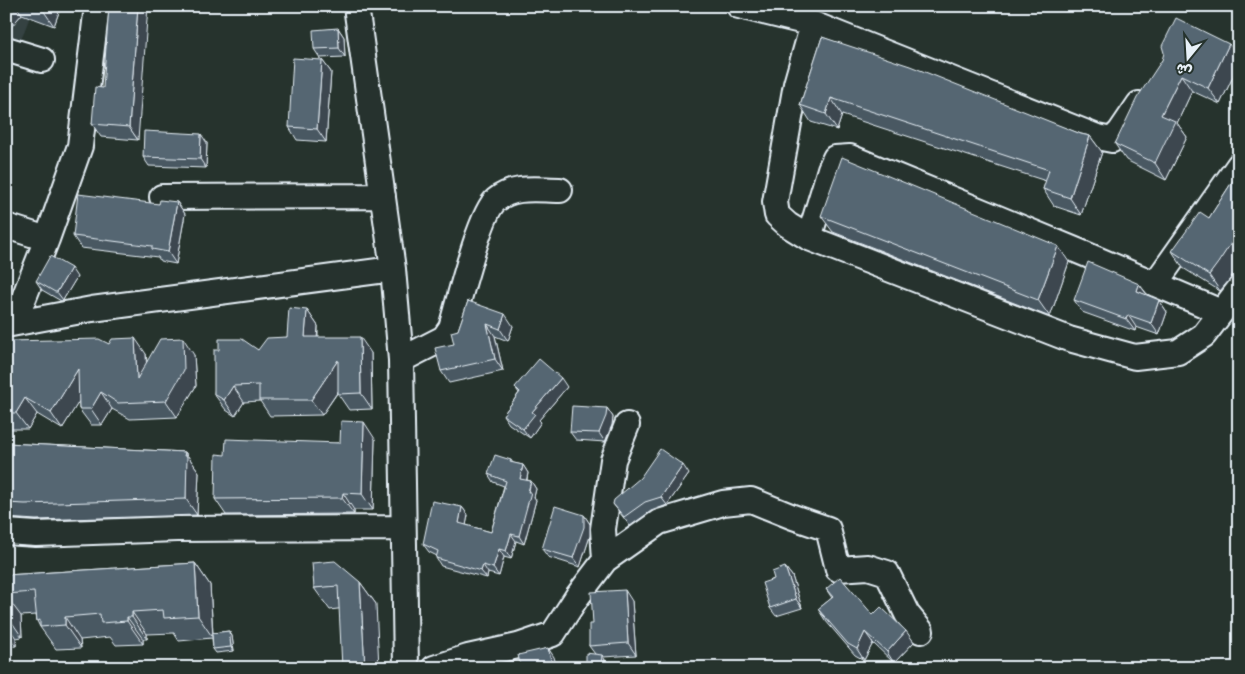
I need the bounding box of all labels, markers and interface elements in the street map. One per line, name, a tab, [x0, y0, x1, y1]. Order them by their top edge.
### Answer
north arrow	[1162, 32, 1212, 82]
text: ش	[1175, 58, 1195, 78]

